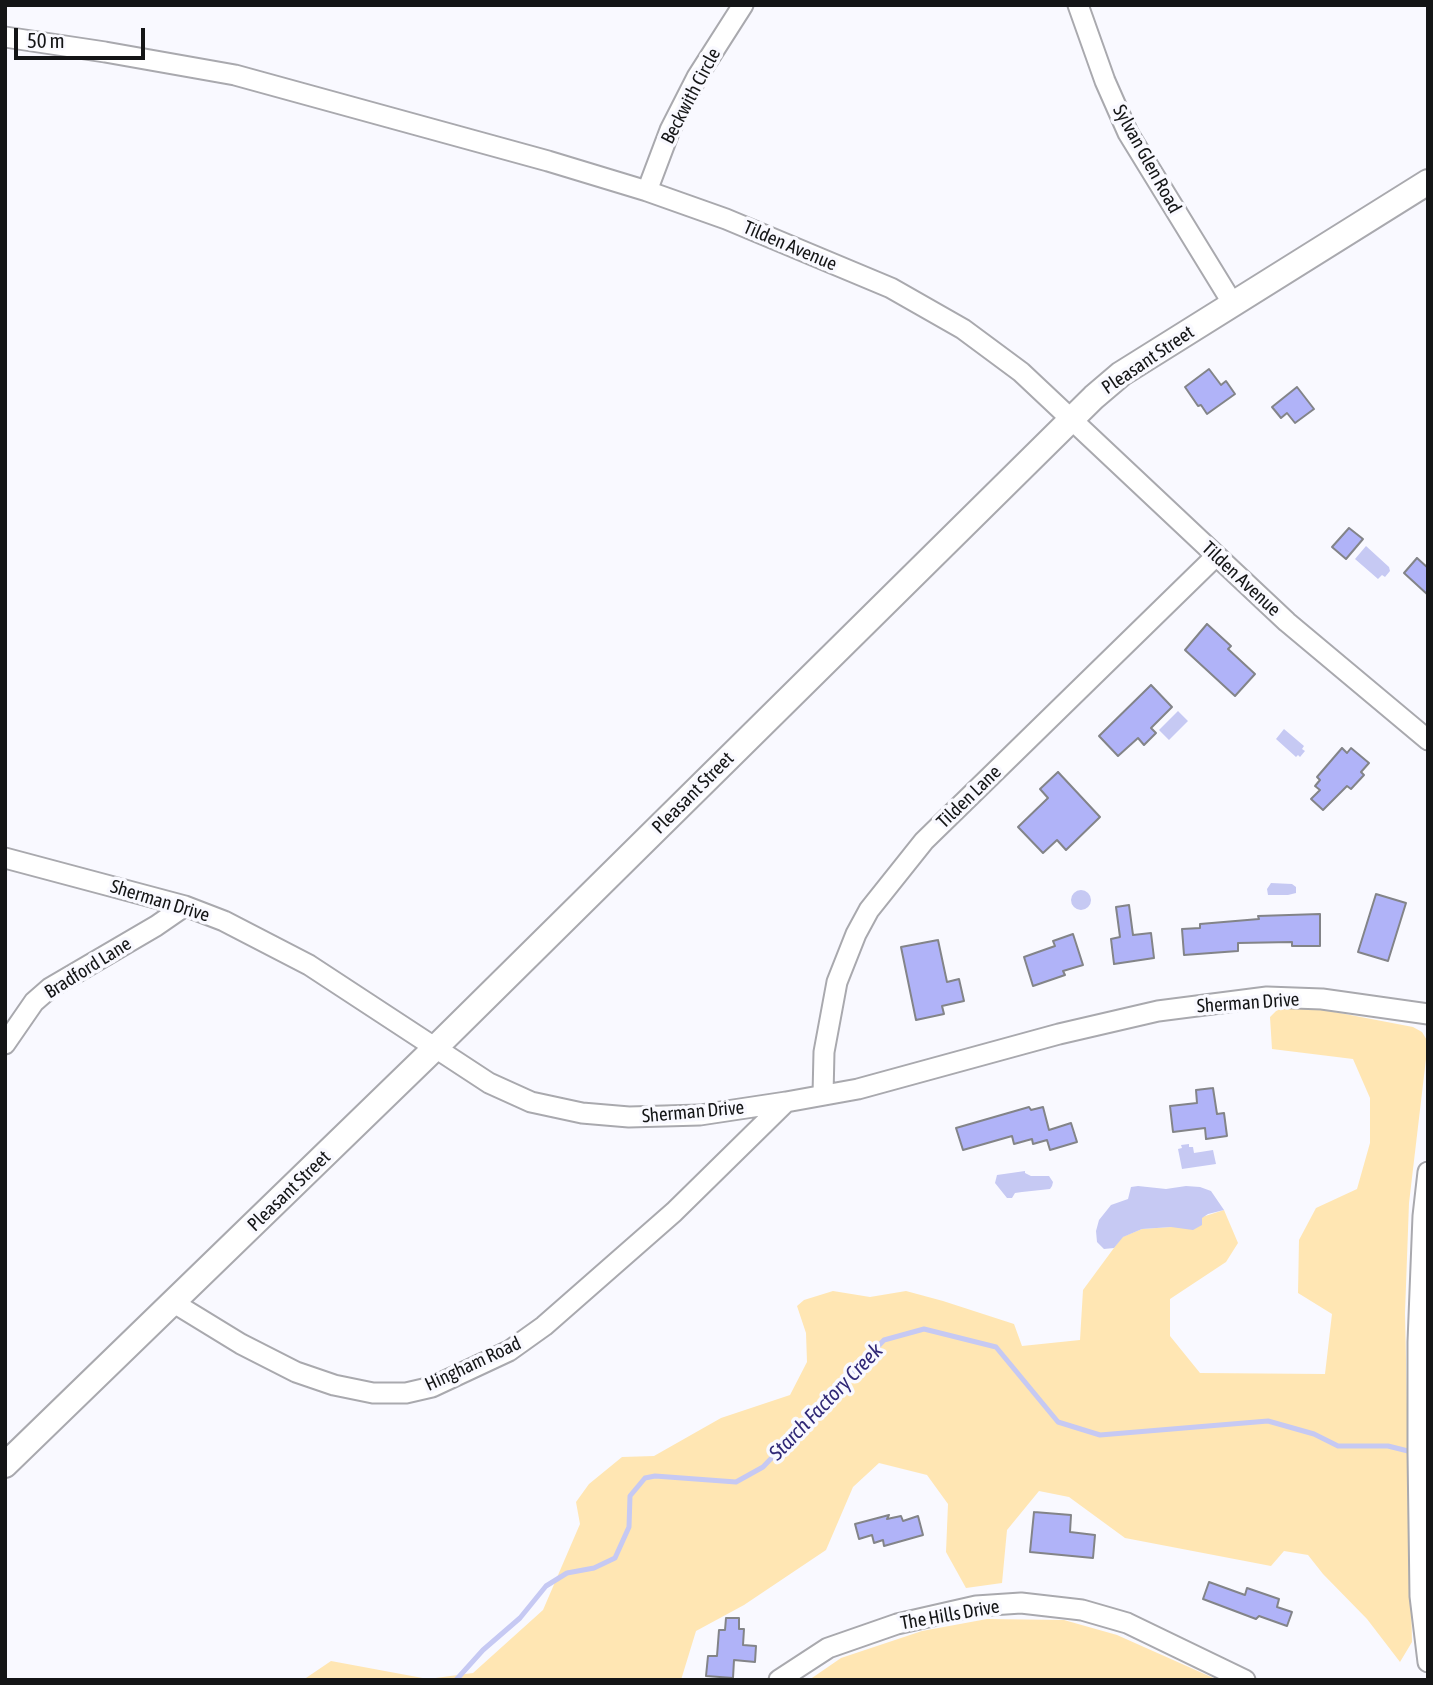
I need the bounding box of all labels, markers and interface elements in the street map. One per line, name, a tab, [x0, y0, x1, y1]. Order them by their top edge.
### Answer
scale bar	[18, 14, 149, 58]
text: 50 m	[27, 28, 65, 52]
street label: Beckwith Circle	[656, 44, 726, 148]
street label: Sylvan Glen Road	[1108, 101, 1186, 217]
street label: Tilden Avenue	[740, 216, 840, 276]
street label: Pleasant Street	[1098, 321, 1198, 399]
street label: Tilden Avenue	[1197, 537, 1285, 621]
street label: Pleasant Street	[647, 747, 739, 839]
street label: Tilden Lane	[932, 761, 1006, 833]
street label: Sherman Drive	[108, 875, 212, 927]
street label: Bradford Lane	[41, 933, 135, 1003]
street label: Sherman Drive	[1196, 988, 1300, 1018]
street label: Sherman Drive	[641, 1096, 745, 1128]
street label: Pleasant Street	[243, 1146, 335, 1236]
street label: Hingham Road	[421, 1332, 525, 1396]
water label: Starch Factory Creek	[764, 1338, 888, 1466]
street label: The Hills Drive	[899, 1595, 1001, 1635]

